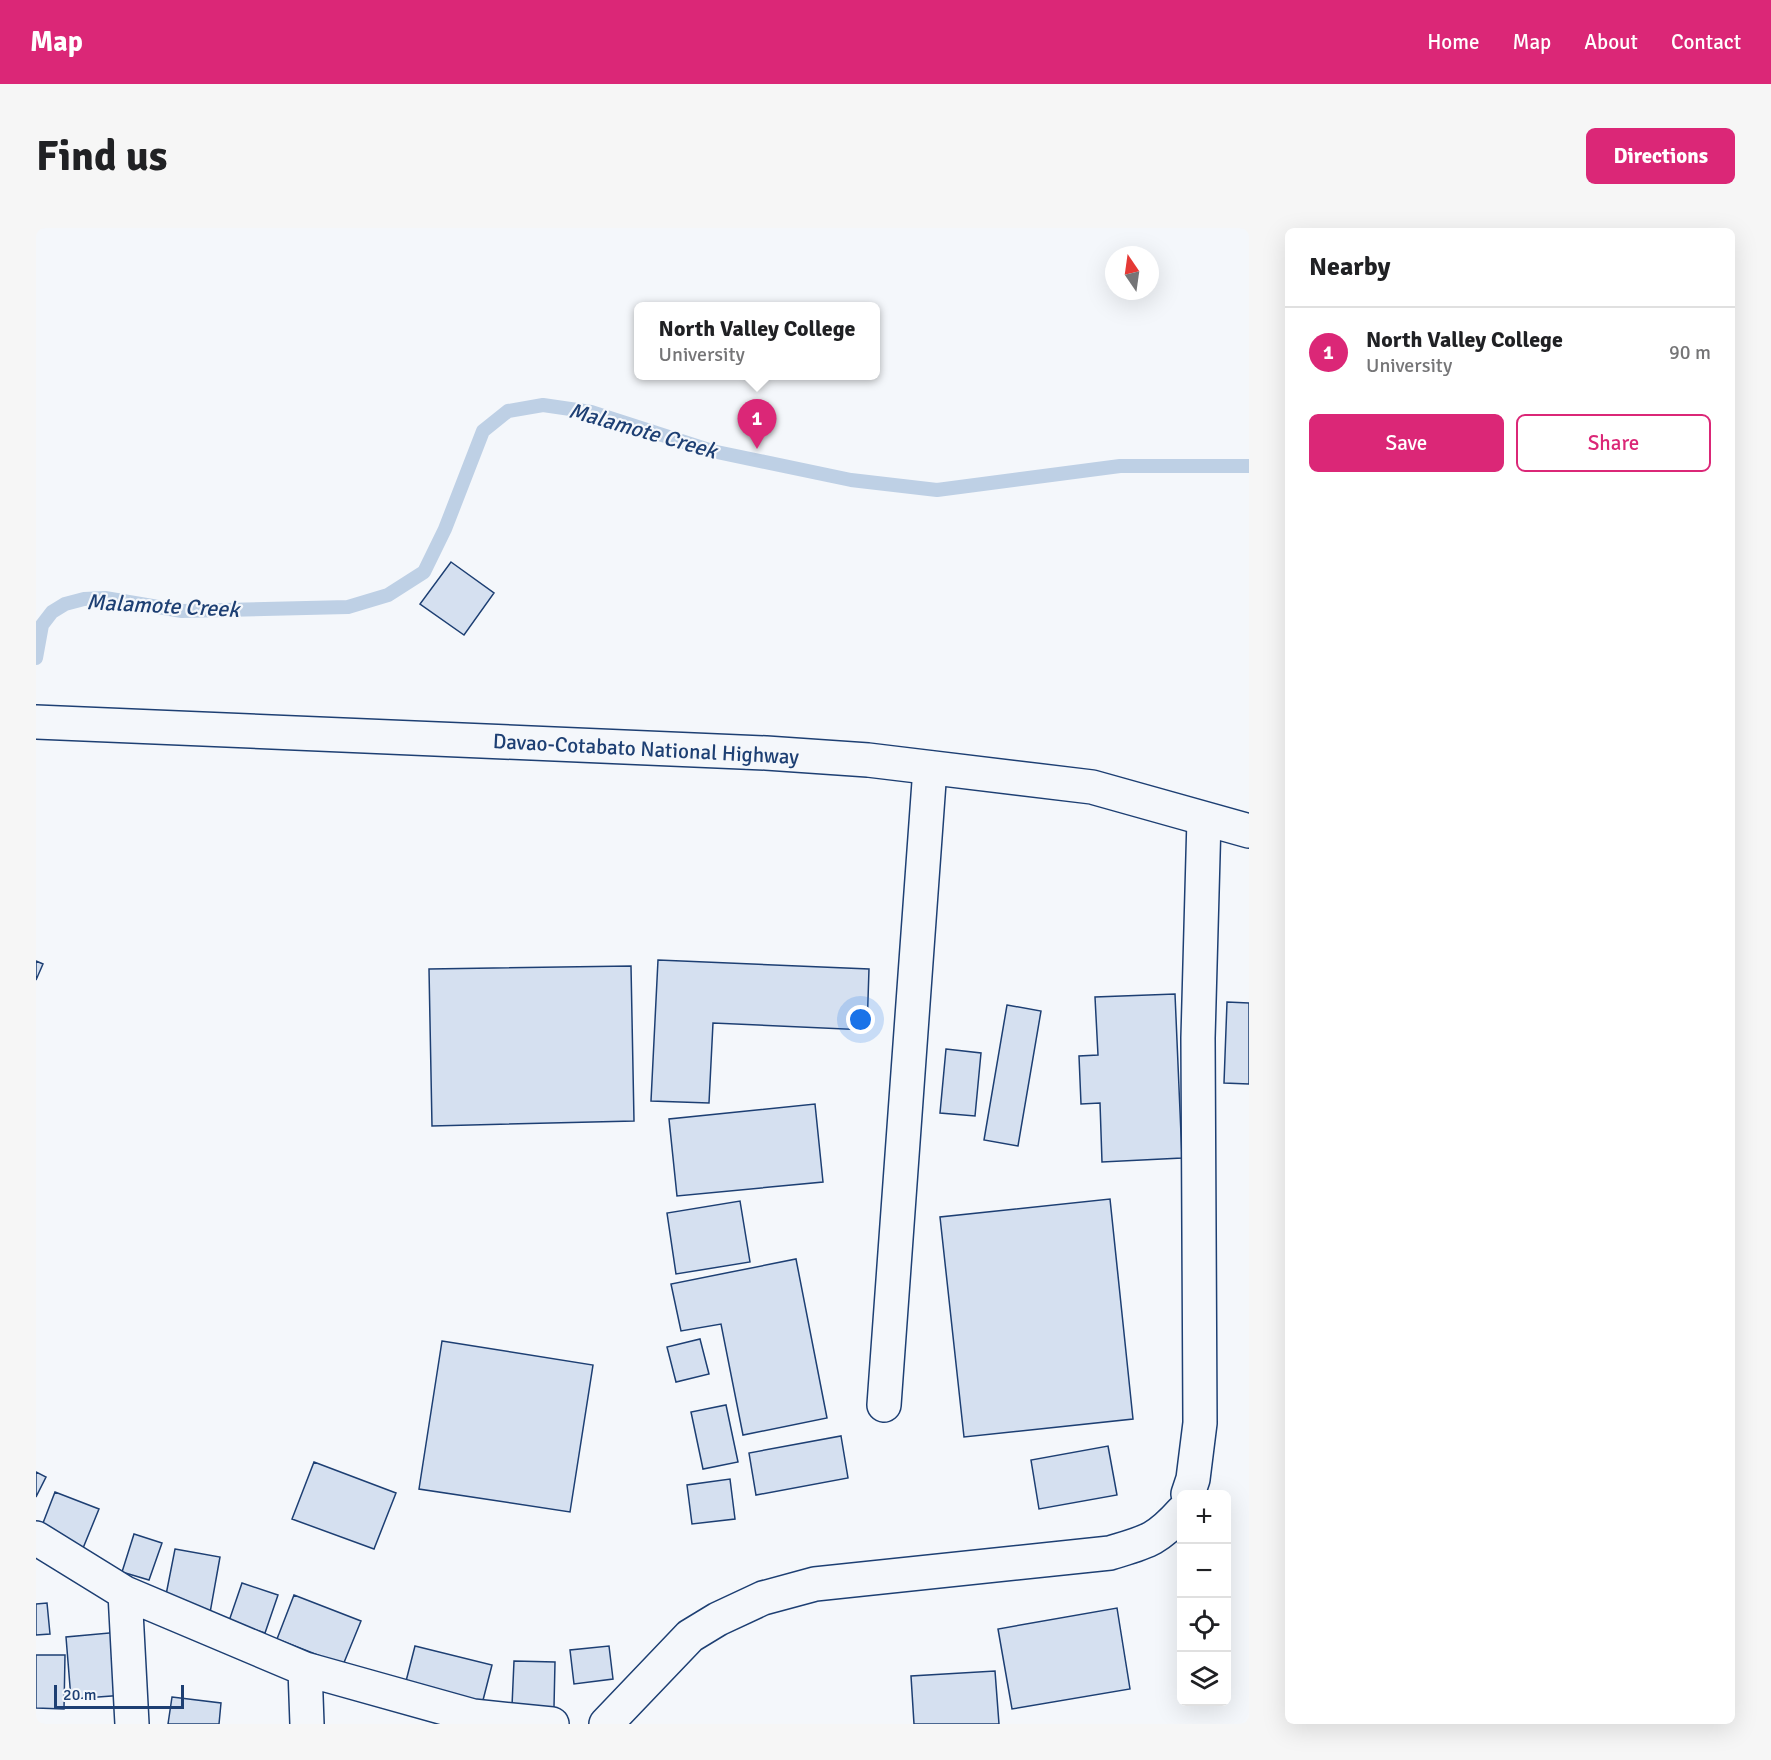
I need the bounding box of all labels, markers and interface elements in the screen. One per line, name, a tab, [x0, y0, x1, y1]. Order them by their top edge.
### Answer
text: Map	[30, 25, 83, 59]
text: Home	[1427, 29, 1480, 55]
text: Map	[1513, 29, 1551, 55]
text: About	[1584, 29, 1638, 55]
text: Contact	[1671, 29, 1741, 55]
button: Directions	[1586, 128, 1735, 184]
text: Find us	[36, 131, 167, 182]
north arrow	[1105, 246, 1159, 300]
text: Nearby	[1309, 251, 1390, 283]
popup	[634, 302, 880, 380]
text: North Valley College	[659, 315, 855, 342]
text: North Valley College	[1366, 326, 1563, 353]
text: 1	[1323, 340, 1334, 365]
text: 90 m	[1669, 340, 1711, 365]
text: University	[659, 342, 745, 367]
text: University	[1366, 353, 1452, 378]
water label: Malamote Creek	[566, 396, 722, 465]
pin: 1	[738, 400, 776, 449]
button: Save	[1309, 414, 1504, 472]
button: Share	[1516, 414, 1711, 472]
water label: Malamote Creek	[86, 588, 242, 623]
street label: Davao-Cotabato National Highway	[492, 728, 800, 770]
your location	[846, 1005, 875, 1034]
map controls	[1177, 1490, 1231, 1706]
button: +	[1177, 1490, 1231, 1544]
button: −	[1177, 1544, 1231, 1598]
button: locate	[1177, 1598, 1231, 1652]
button: layers	[1177, 1652, 1231, 1706]
scale bar	[54, 1682, 184, 1710]
text: 20 m	[63, 1685, 97, 1705]

